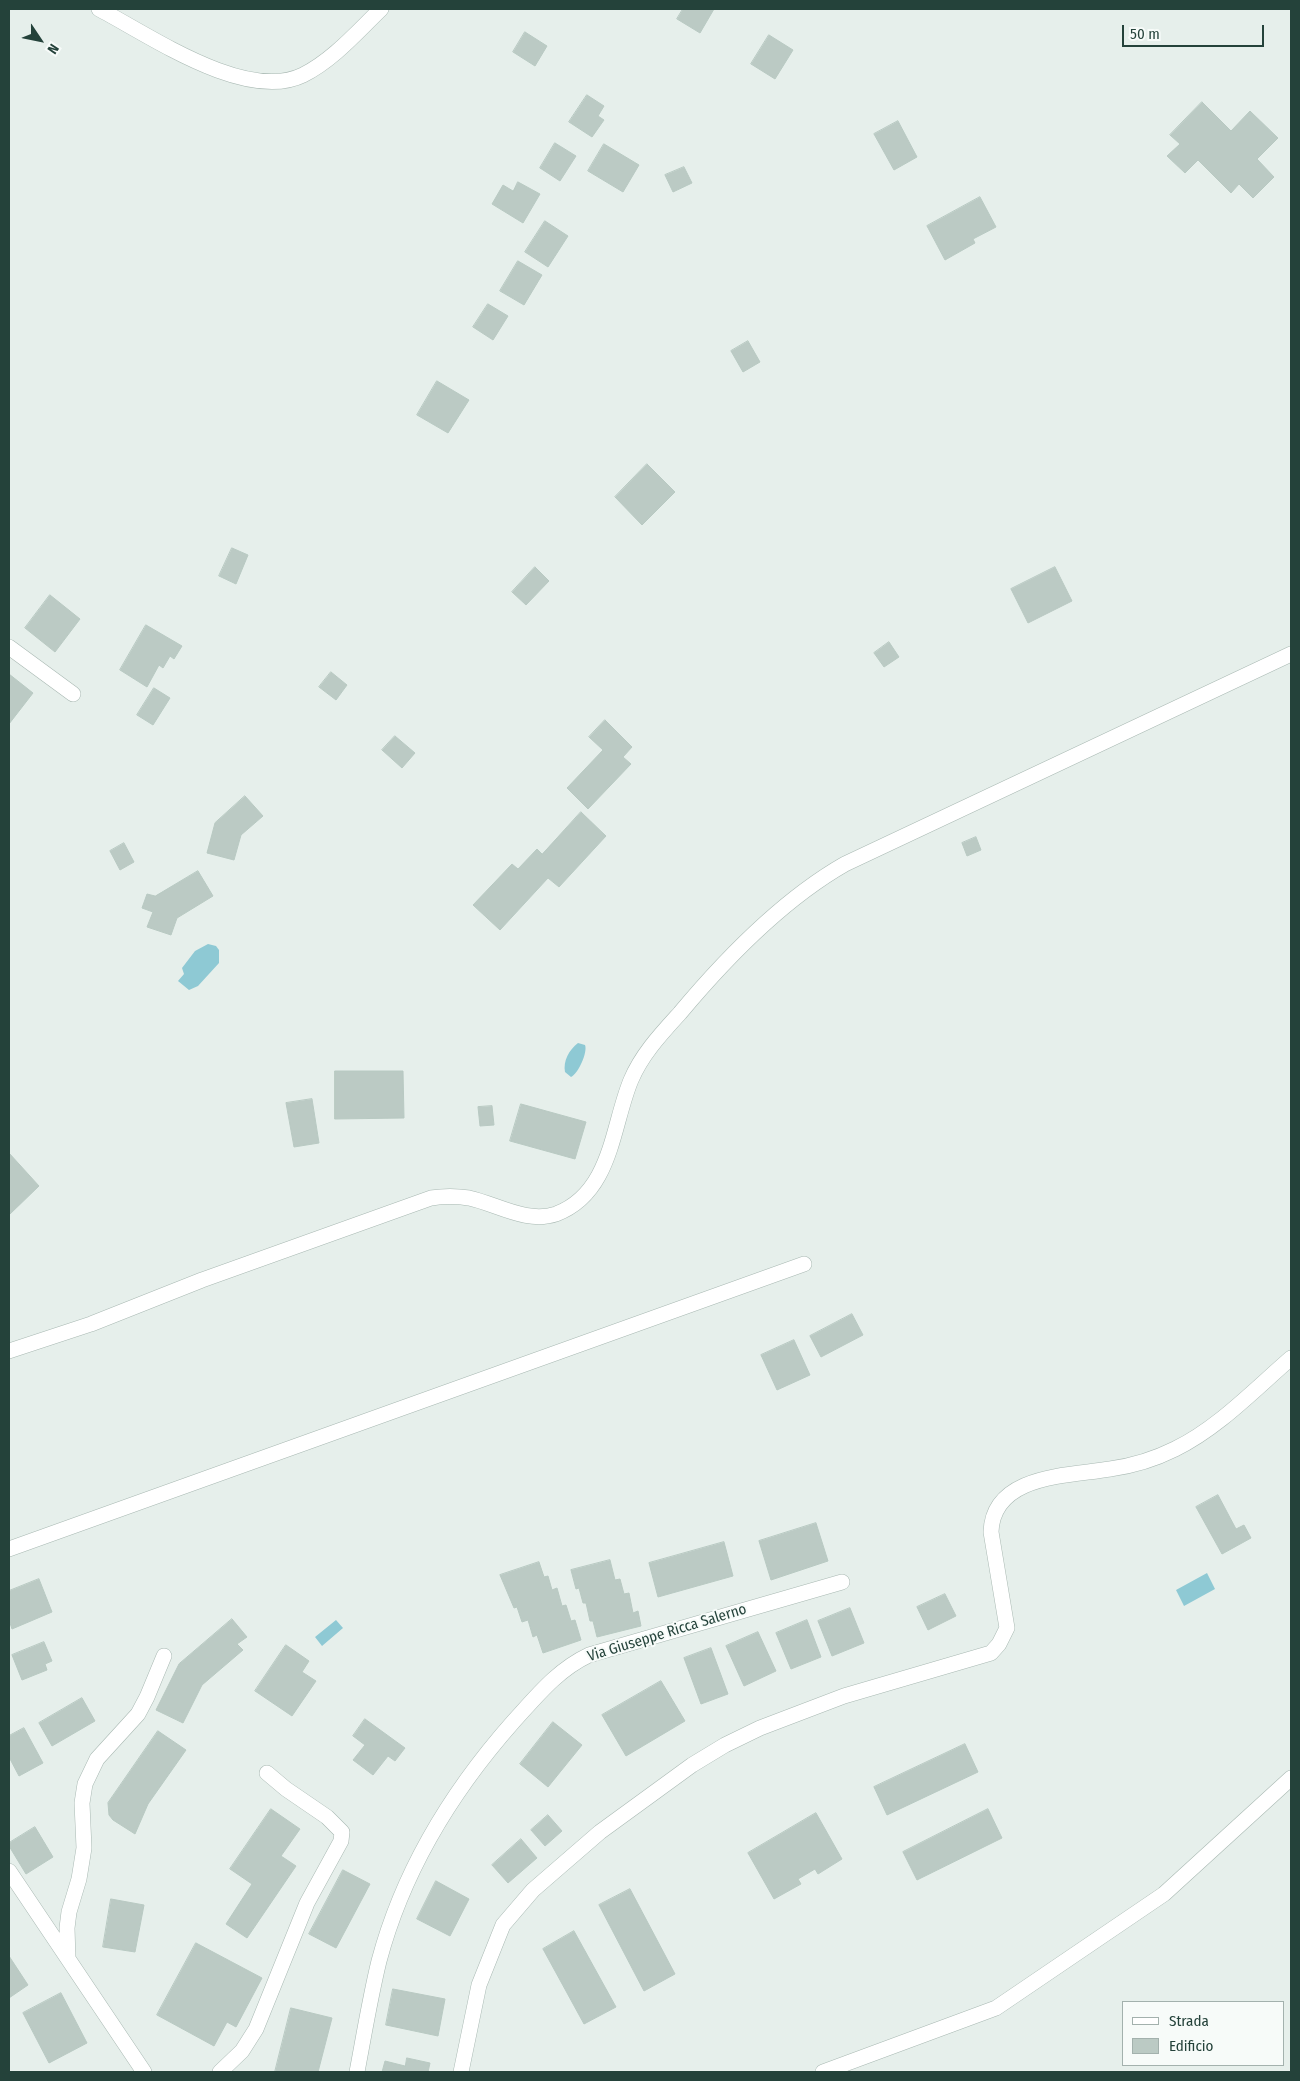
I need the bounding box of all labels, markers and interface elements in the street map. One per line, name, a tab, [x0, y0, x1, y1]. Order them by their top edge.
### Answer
north arrow	[15, 15, 65, 65]
scale bar	[1125, 15, 1268, 47]
text: 50 m	[1130, 25, 1160, 43]
text: N	[43, 40, 62, 57]
street label: Via Giuseppe Ricca Salerno	[585, 1600, 749, 1666]
legend	[1122, 2001, 1285, 2066]
text: Strada	[1169, 2012, 1209, 2030]
text: Edificio	[1169, 2037, 1214, 2055]

